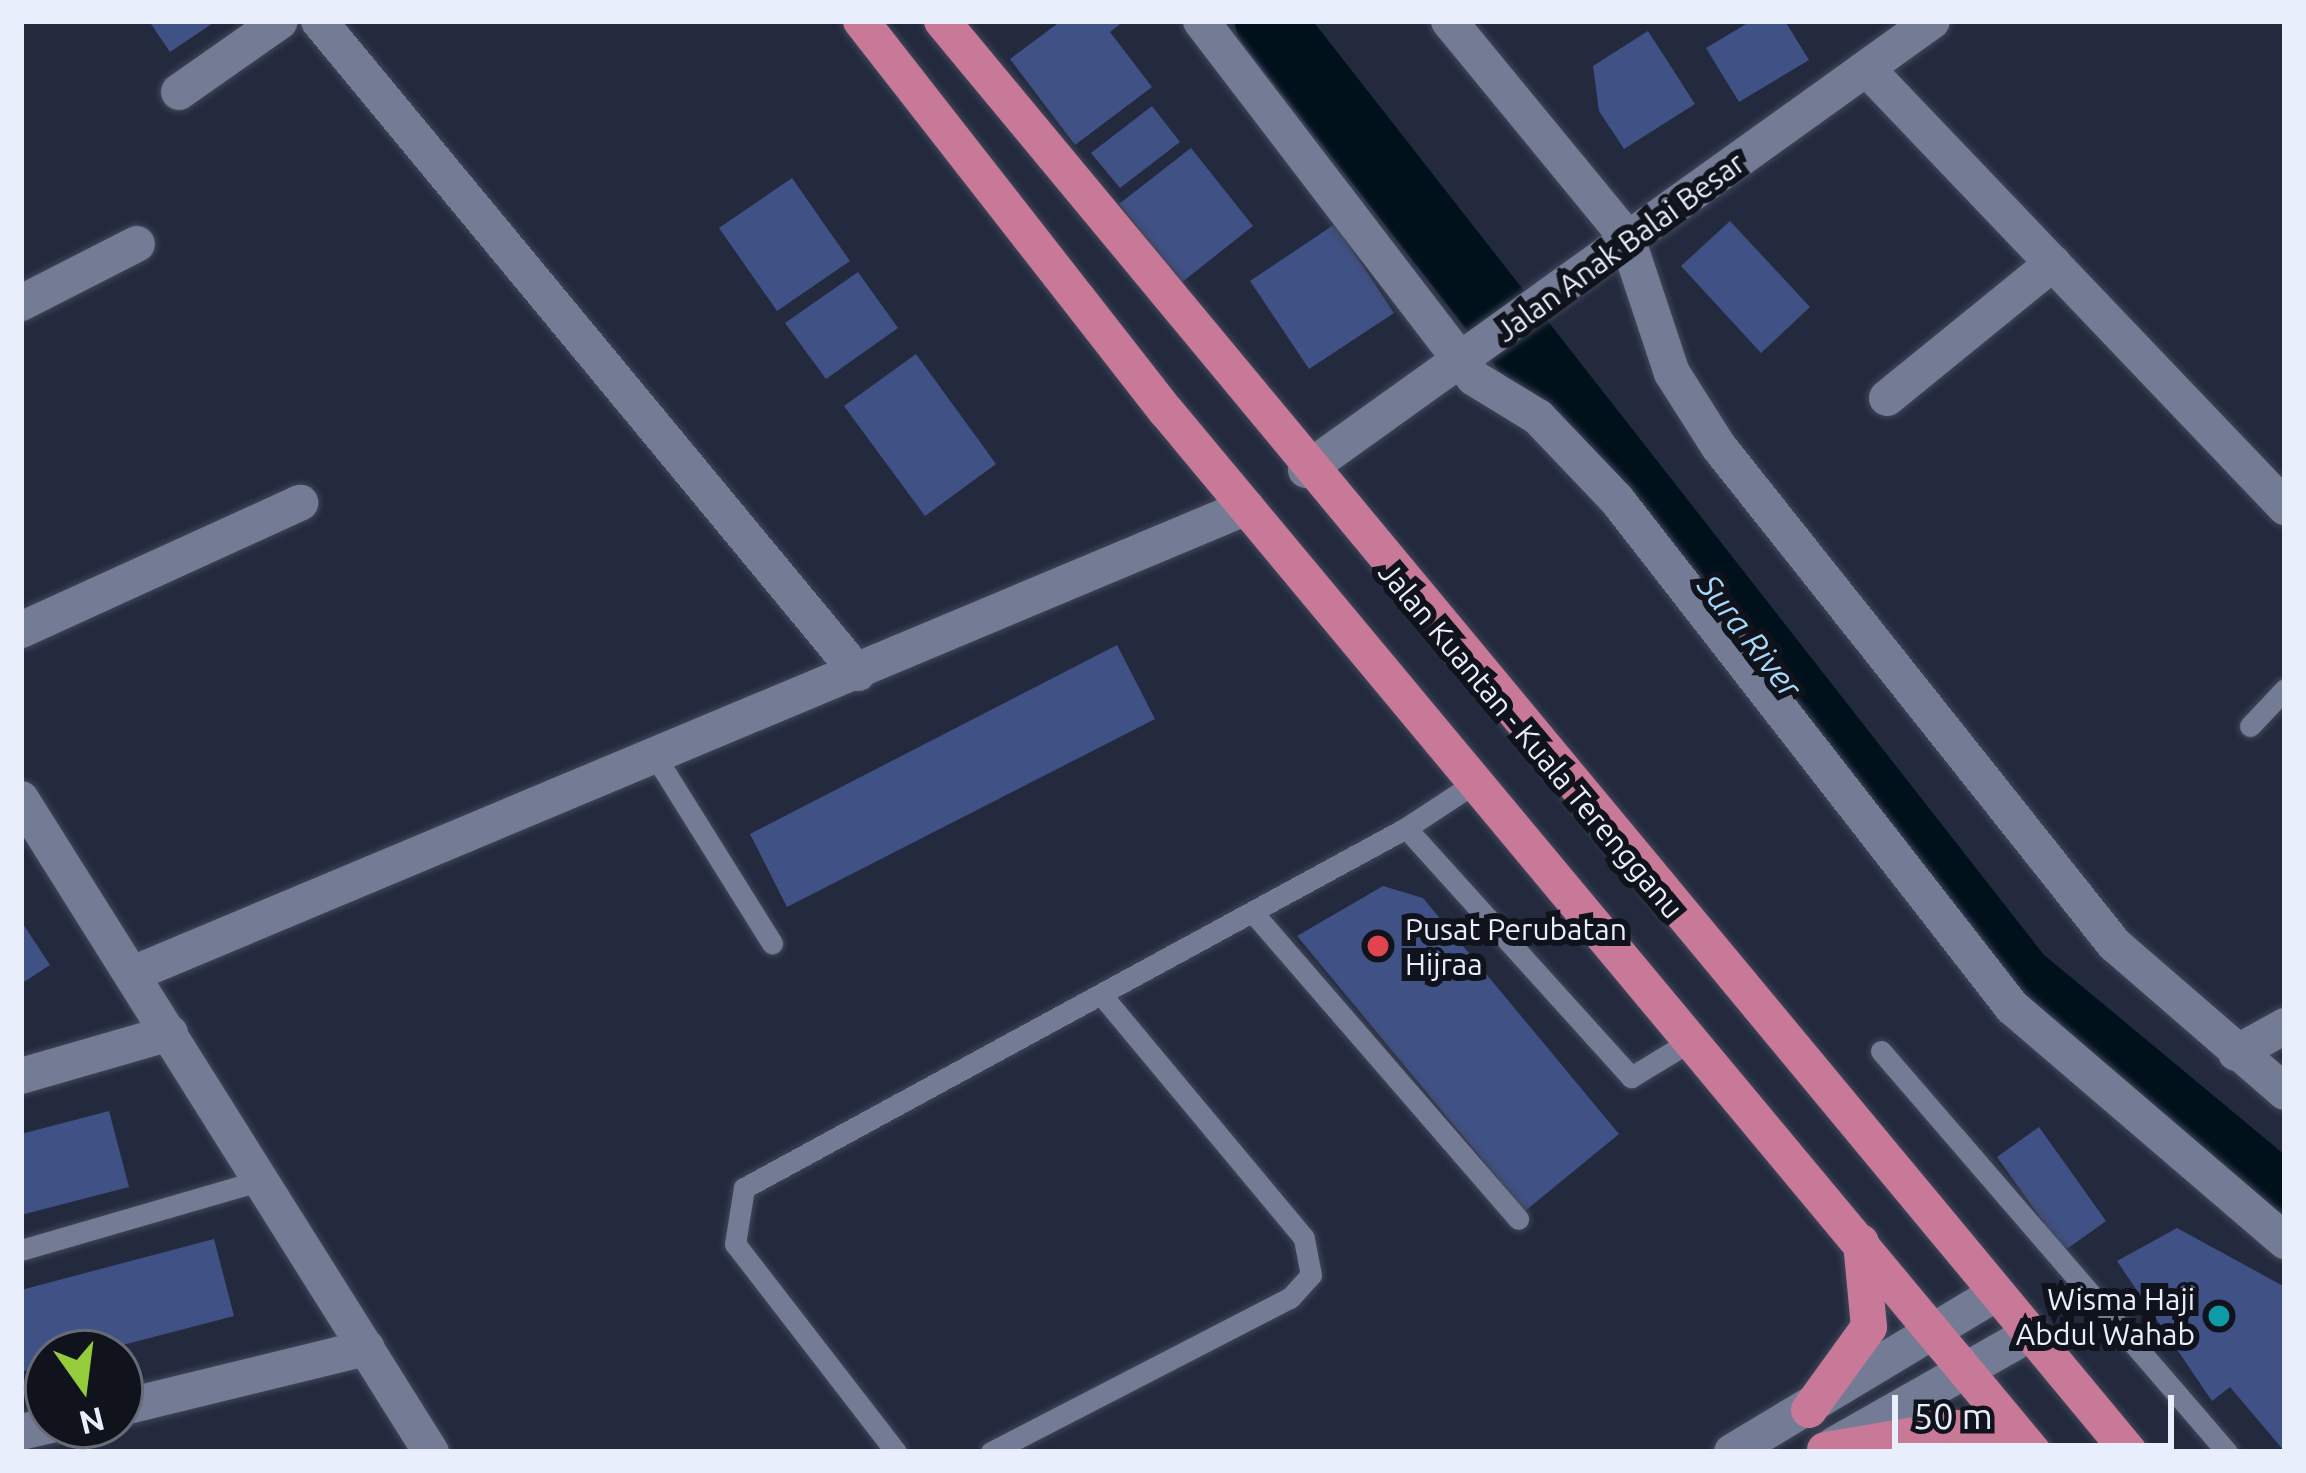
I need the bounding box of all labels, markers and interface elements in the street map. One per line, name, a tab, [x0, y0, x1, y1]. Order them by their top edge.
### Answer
street label: Jalan Anak Balai Besar	[1488, 145, 1752, 349]
street label: Jalan Kuantan - Kuala Terengganu	[1371, 555, 1691, 925]
water label: Sura River	[1690, 566, 1810, 706]
place label: Pusat Perubatan Hijraa	[1405, 911, 1627, 982]
marker: Pusat Perubatan Hijraa	[1362, 930, 1394, 962]
place label: Wisma Haji Abdul Wahab	[2016, 1281, 2195, 1352]
marker: Wisma Haji Abdul Wahab	[2206, 1303, 2232, 1329]
north arrow	[24, 1329, 144, 1449]
scale bar	[1898, 1371, 2180, 1445]
text: 50 m	[1913, 1395, 1993, 1436]
text: N	[76, 1401, 109, 1442]

